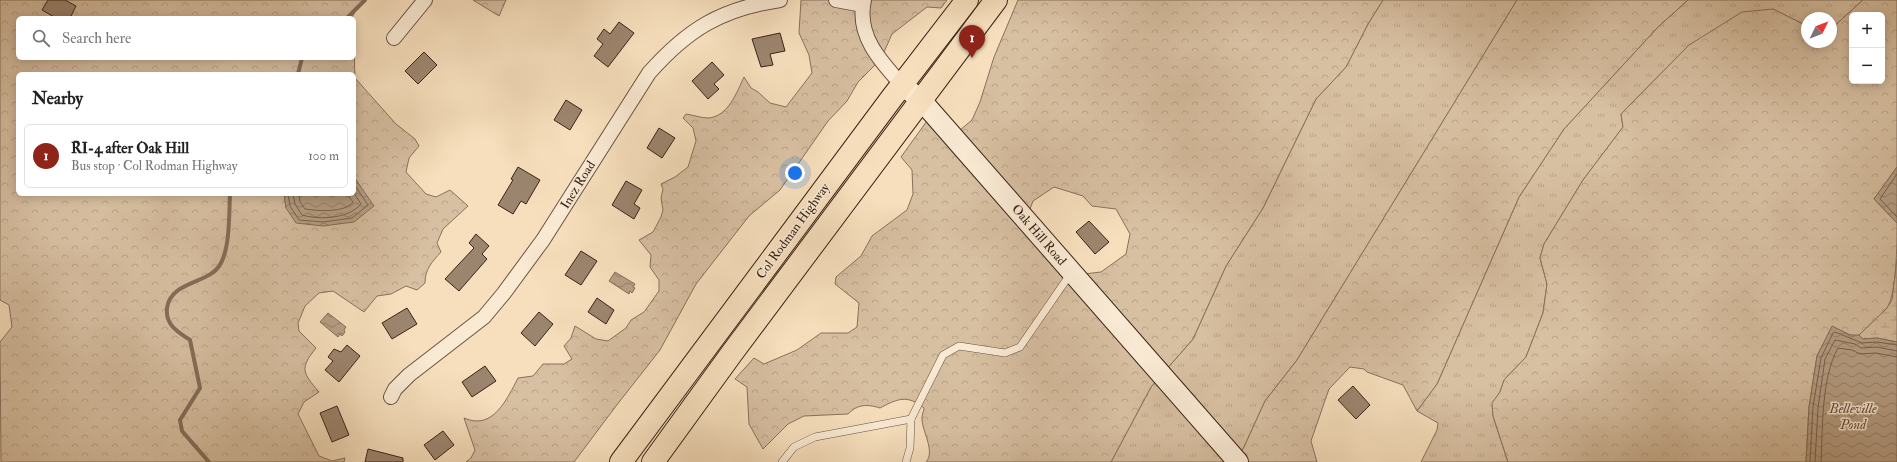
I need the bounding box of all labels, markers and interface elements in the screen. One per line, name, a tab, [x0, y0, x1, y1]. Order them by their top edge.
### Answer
north arrow	[1801, 12, 1837, 48]
map controls	[1849, 12, 1885, 84]
button: +	[1849, 12, 1885, 48]
search box	[16, 16, 356, 60]
pin: 1	[959, 25, 985, 58]
icon: search	[30, 27, 52, 49]
text: Search here	[62, 29, 131, 48]
button: −	[1849, 48, 1885, 84]
text: Nearby	[32, 88, 83, 109]
text: RI-4 after Oak Hill	[71, 139, 189, 158]
text: 1	[44, 148, 48, 164]
text: 100 m	[308, 148, 339, 164]
text: Bus stop · Col Rodman Highway	[71, 158, 237, 174]
street label: Inez Road	[557, 158, 599, 212]
your location	[785, 163, 805, 183]
street label: Col Rodman Highway	[753, 180, 834, 283]
street label: Oak Hill Road	[1008, 201, 1070, 269]
water label: Belleville Pond	[1828, 400, 1877, 433]

